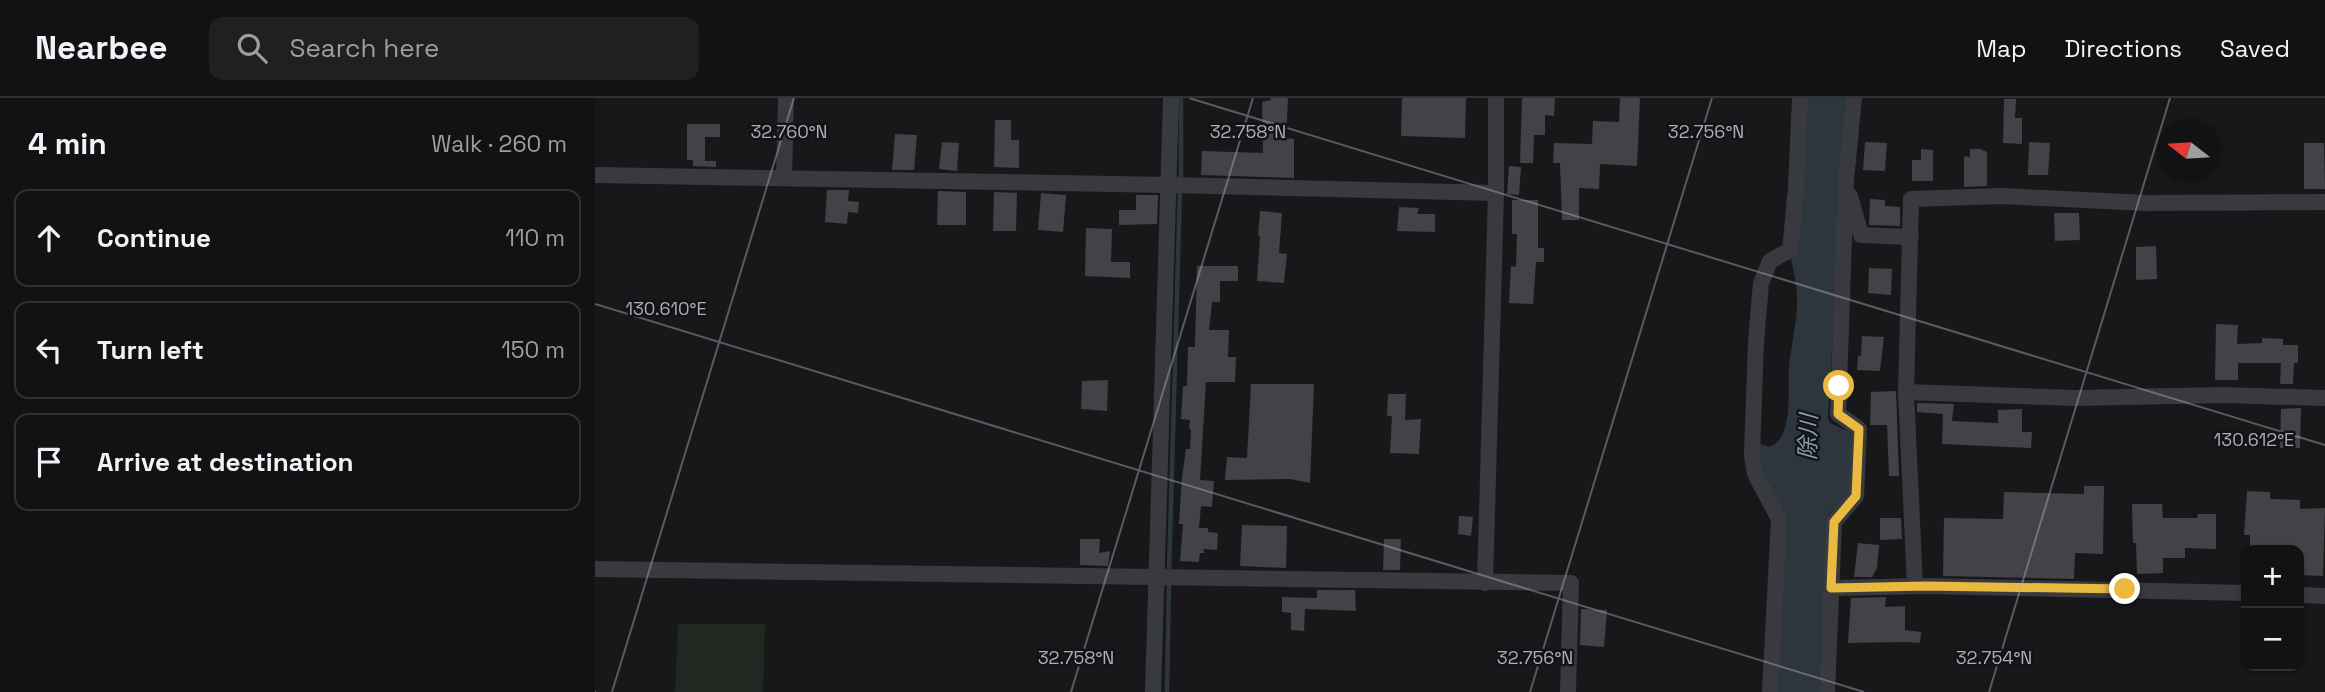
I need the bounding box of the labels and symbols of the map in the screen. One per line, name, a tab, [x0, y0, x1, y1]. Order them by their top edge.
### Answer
north arrow	[2157, 119, 2220, 182]
text: 32.760°N	[750, 120, 828, 143]
text: 32.758°N	[1210, 120, 1286, 143]
text: 32.756°N	[1668, 120, 1744, 143]
text: 130.610°E	[625, 297, 707, 320]
route start	[1823, 370, 1854, 401]
water label: 除川	[1792, 410, 1824, 461]
text: 130.612°E	[2214, 428, 2294, 451]
route end	[2109, 573, 2140, 604]
text: 32.758°N	[1038, 646, 1114, 669]
text: 32.756°N	[1497, 646, 1573, 669]
text: 32.754°N	[1956, 646, 2032, 669]

